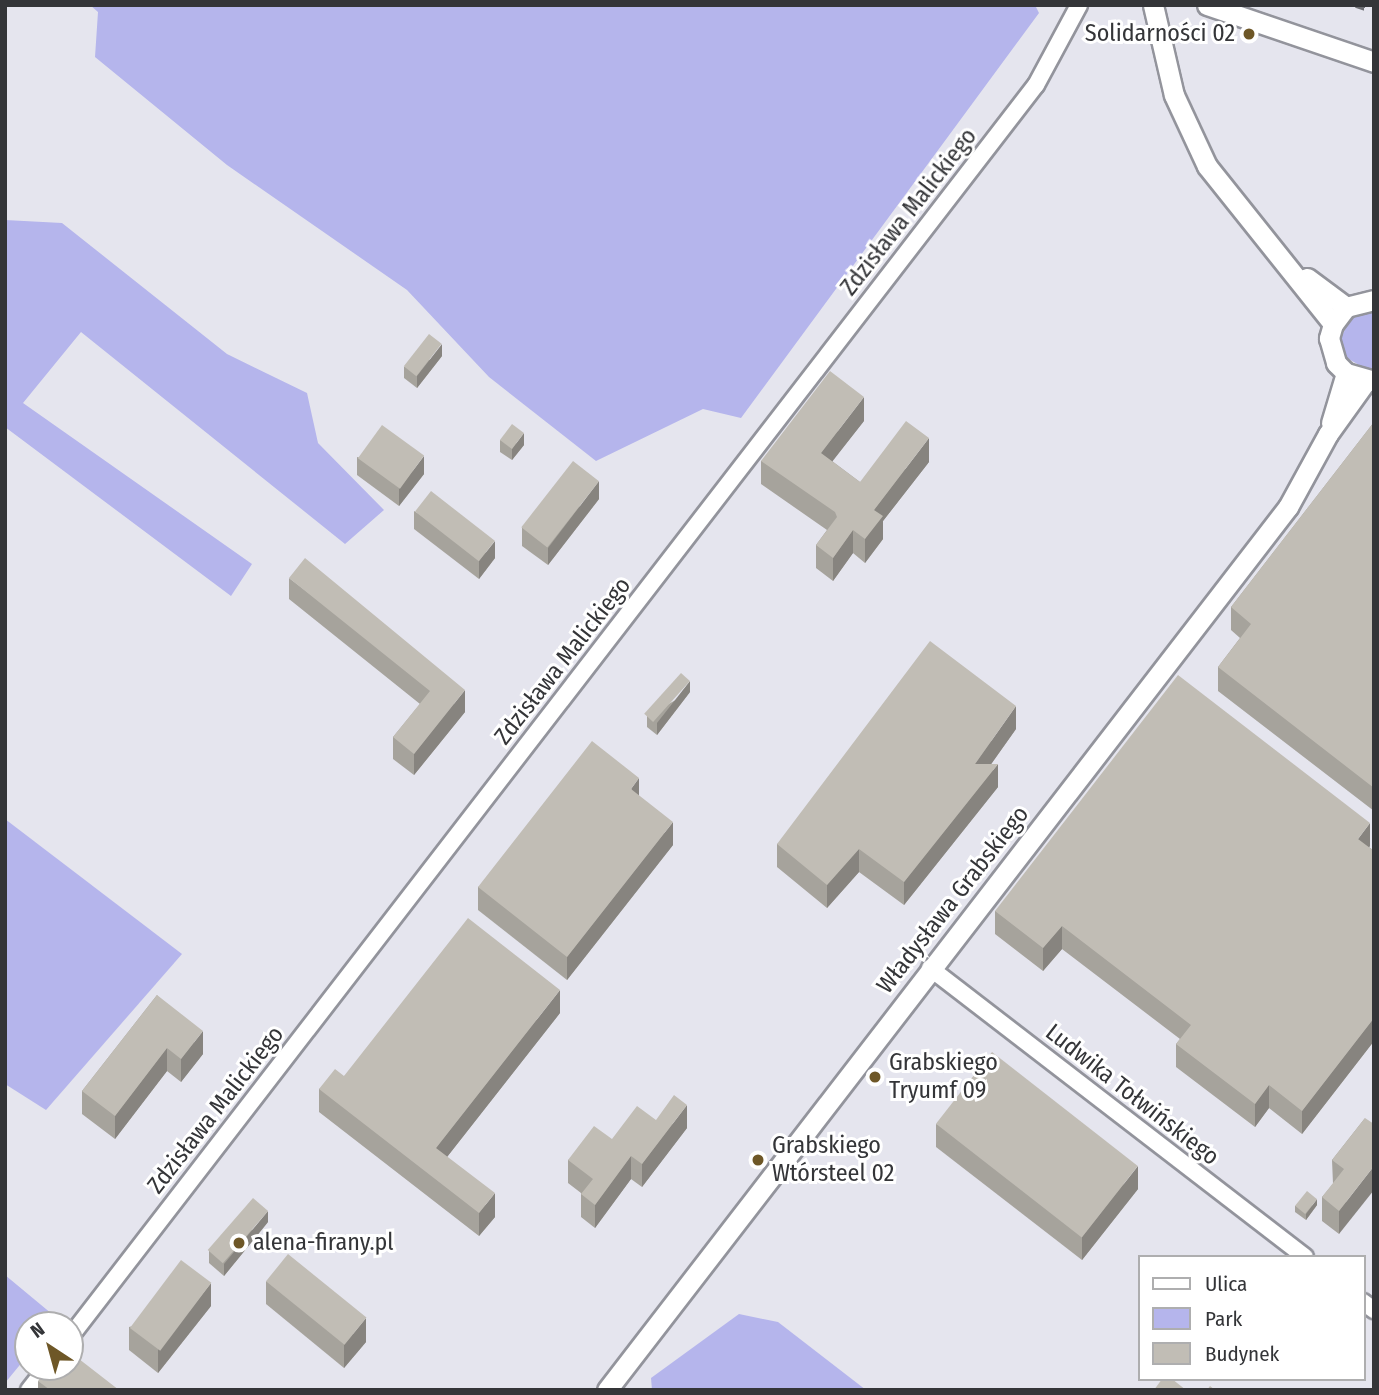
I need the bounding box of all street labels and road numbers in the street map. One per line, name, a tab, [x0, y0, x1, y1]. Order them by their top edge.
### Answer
street label: Zdzisława Malickiego	[835, 123, 983, 301]
street label: Zdzisława Malickiego	[489, 572, 637, 750]
street label: Władysława Grabskiego	[871, 801, 1035, 999]
street label: Ludwika Tołwińskiego	[1039, 1018, 1225, 1172]
street label: Zdzisława Malickiego	[142, 1021, 290, 1199]

